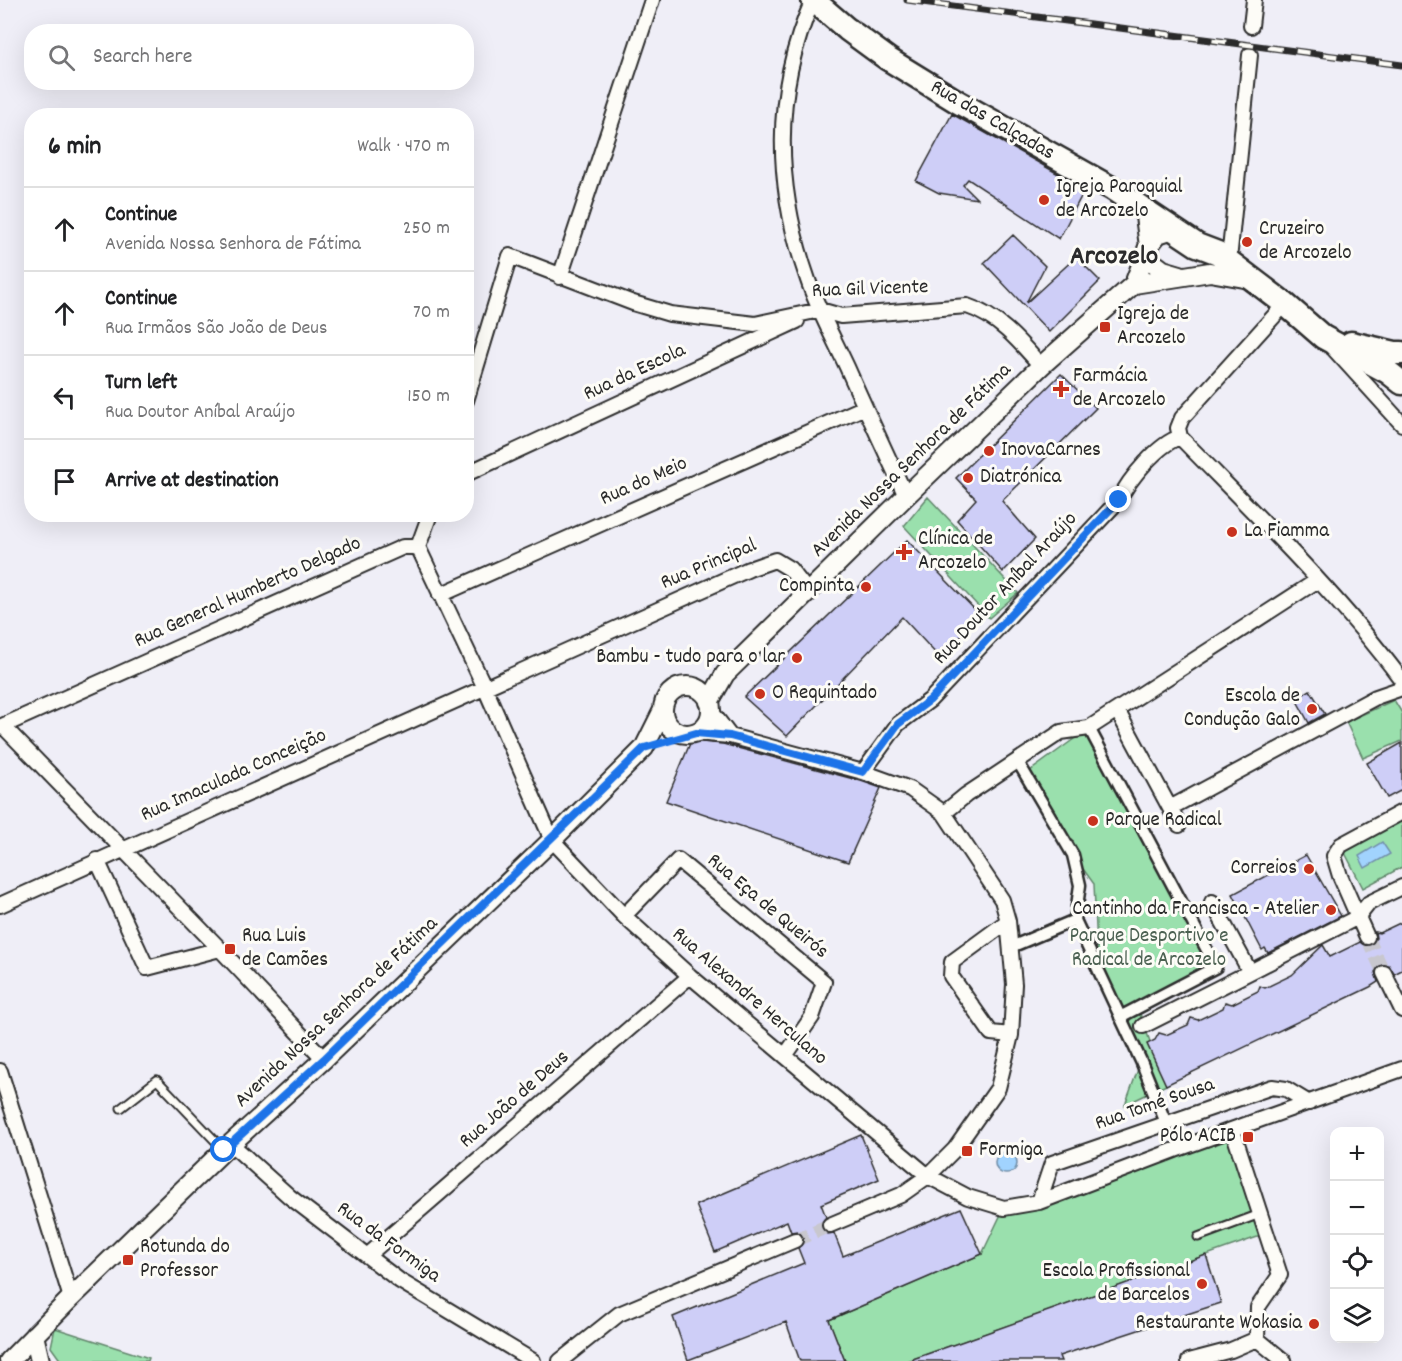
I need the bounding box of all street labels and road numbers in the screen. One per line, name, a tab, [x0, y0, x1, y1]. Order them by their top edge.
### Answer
street label: Rua das Calçadas	[924, 73, 1060, 169]
street label: Rua Gil Vicente	[811, 273, 929, 307]
street label: Rua da Escola	[579, 336, 692, 410]
street label: Avenida Nossa Senhora de Fátima	[805, 356, 1020, 565]
street label: Rua do Meio	[596, 449, 692, 515]
street label: Rua Doutor Aníbal Araújo	[927, 506, 1085, 672]
street label: Rua General Humberto Delgado	[130, 529, 366, 657]
street label: Rua Principal	[656, 531, 762, 599]
street label: Rua Imaculada Conceição	[136, 721, 332, 831]
street label: Rua Eça de Queirós	[700, 847, 834, 967]
street label: Avenida Nossa Senhora de Fátima	[228, 910, 446, 1116]
street label: Rua Alexandre Herculano	[665, 921, 833, 1073]
street label: Rua João de Deus	[453, 1044, 577, 1156]
street label: Rua Tomé Sousa	[1091, 1070, 1220, 1139]
street label: Rua da Formiga	[330, 1195, 447, 1292]

